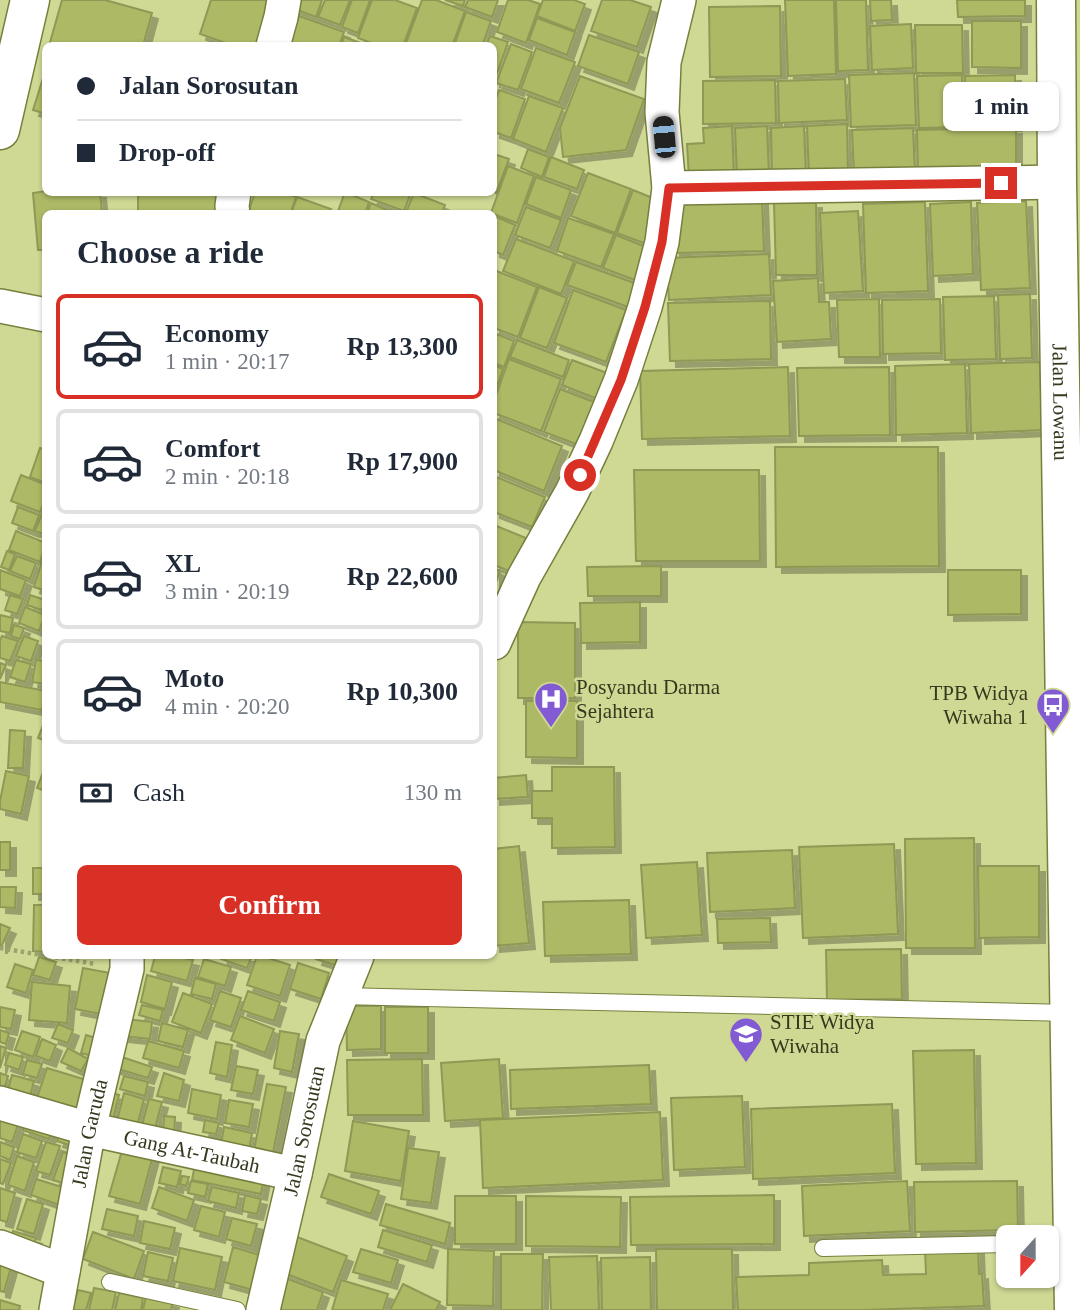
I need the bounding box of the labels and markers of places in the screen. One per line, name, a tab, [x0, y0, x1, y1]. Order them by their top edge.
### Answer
place label: Posyandu Darma Sejahtera	[576, 675, 721, 723]
hospital icon: Posyandu Darma Sejahtera	[532, 680, 570, 729]
place label: TPB Widya Wiwaha 1	[929, 681, 1029, 729]
bus stop icon: TPB Widya Wiwaha 1	[1034, 686, 1072, 735]
place label: STIE Widya Wiwaha	[770, 1010, 875, 1058]
school or university icon: STIE Widya Wiwaha	[727, 1015, 765, 1064]

